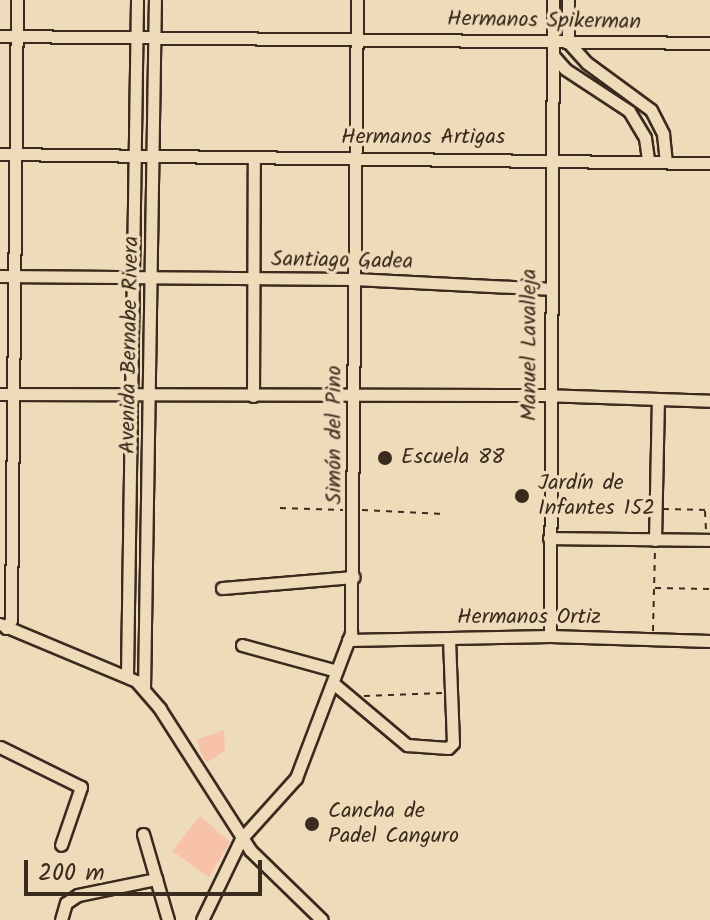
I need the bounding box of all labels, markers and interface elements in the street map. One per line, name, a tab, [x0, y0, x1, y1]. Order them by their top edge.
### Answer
street label: Hermanos Spikerman	[447, 6, 641, 36]
street label: Hermanos Artigas	[341, 125, 505, 151]
street label: Avenida Bernabe Rivera	[115, 236, 145, 454]
street label: Santiago Gadea	[271, 247, 413, 275]
street label: Manuel Lavalleja	[517, 269, 543, 421]
street label: Simón del Pino	[322, 366, 348, 504]
place label: Escuela 88	[401, 445, 505, 471]
marker: Escuela 88	[376, 449, 394, 467]
place label: Jardín de Infantes 152	[538, 470, 655, 522]
marker: Jardín de Infantes 152	[513, 487, 531, 505]
street label: Hermanos Ortiz	[457, 605, 601, 631]
place label: Cancha de Padel Canguro	[328, 798, 459, 850]
marker: Cancha de Padel Canguro	[303, 815, 321, 833]
scale bar	[28, 844, 266, 894]
text: 200 m	[38, 854, 105, 893]

